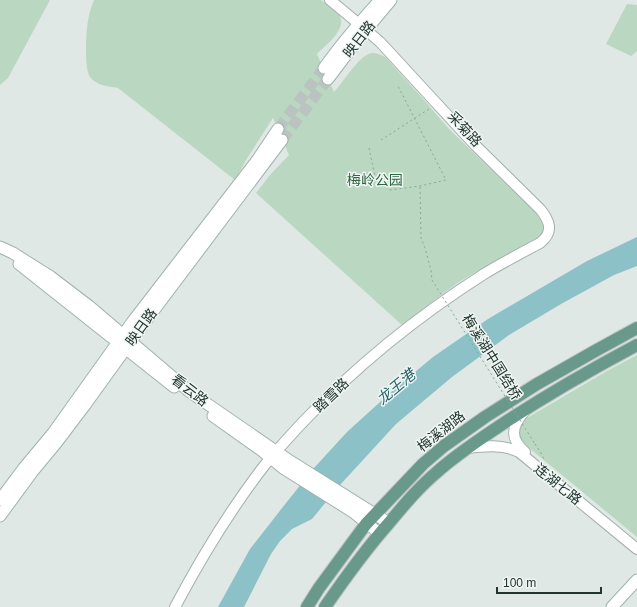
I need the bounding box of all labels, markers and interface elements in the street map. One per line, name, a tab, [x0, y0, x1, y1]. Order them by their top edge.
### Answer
street label: 映日路	[340, 18, 378, 60]
street label: 采菊路	[445, 108, 485, 150]
park label: 梅岭公园	[347, 172, 403, 188]
street label: 映日路	[122, 305, 160, 349]
street label: 梅溪湖中国结桥	[459, 311, 525, 403]
water label: 龙王港	[373, 364, 420, 408]
street label: 看云路	[169, 371, 211, 409]
street label: 踏雪路	[310, 375, 352, 415]
street label: 梅溪湖路	[414, 407, 468, 455]
street label: 连湖七路	[531, 460, 585, 508]
scale bar	[497, 569, 601, 595]
text: 100 m	[503, 576, 536, 590]

